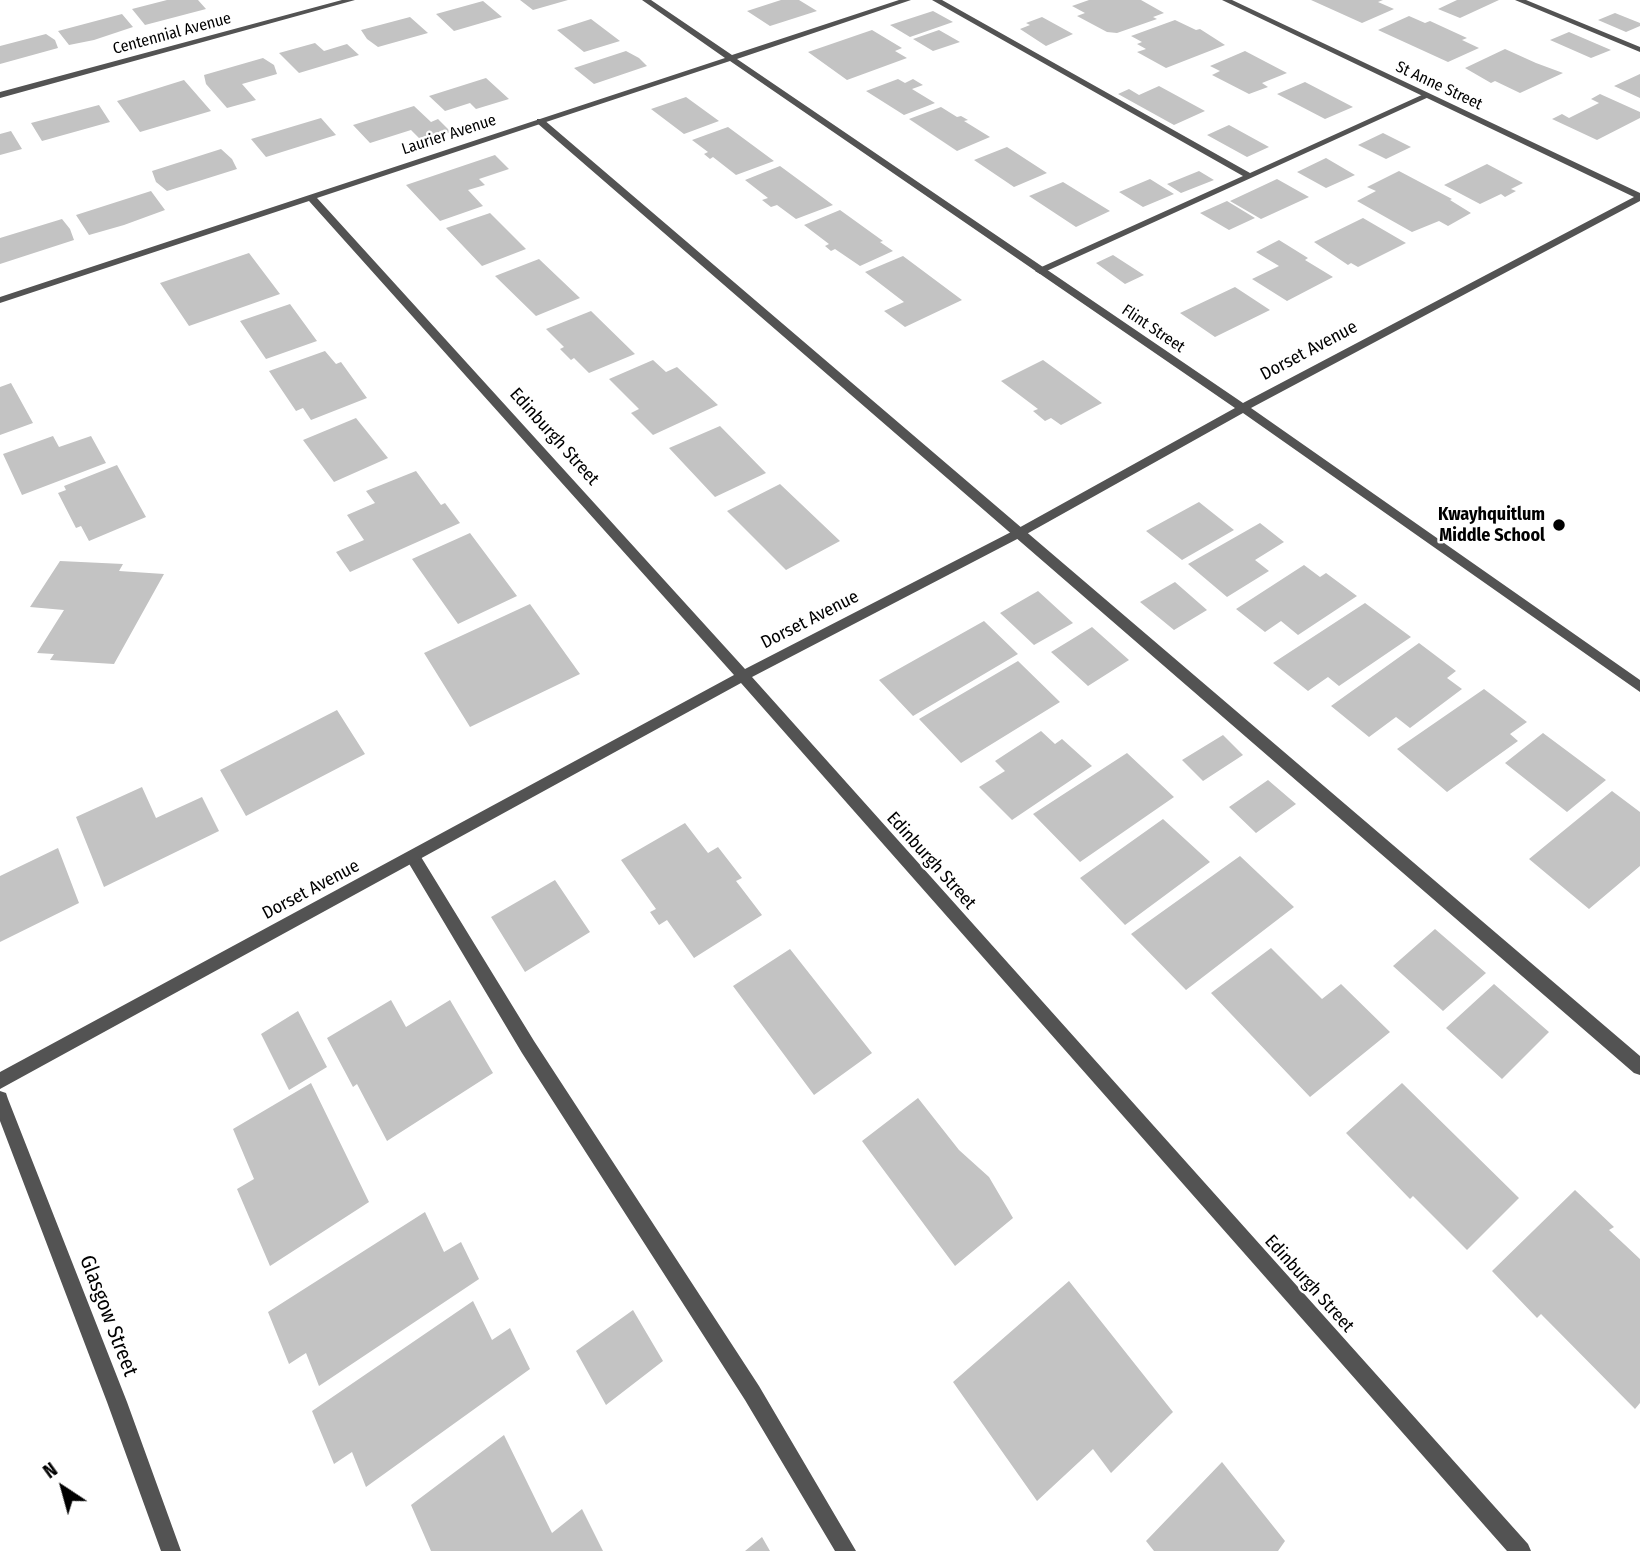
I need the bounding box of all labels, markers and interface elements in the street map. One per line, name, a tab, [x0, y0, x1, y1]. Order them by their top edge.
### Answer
street label: Centennial Avenue	[111, 9, 233, 59]
street label: St Anne Street	[1393, 58, 1485, 114]
street label: Laurier Avenue	[399, 111, 499, 159]
street label: Flint Street	[1118, 301, 1188, 357]
street label: Dorset Avenue	[1257, 316, 1361, 386]
street label: Edinburgh Street	[505, 384, 603, 490]
place label: Kwayhquitlum Middle School	[1438, 504, 1545, 546]
marker: Kwayhquitlum Middle School	[1551, 517, 1567, 533]
street label: Dorset Avenue	[758, 586, 862, 654]
street label: Edinburgh Street	[882, 808, 980, 914]
street label: Dorset Avenue	[259, 855, 363, 925]
street label: Edinburgh Street	[1260, 1231, 1358, 1337]
street label: Glasgow Street	[73, 1252, 143, 1380]
north arrow	[28, 1453, 98, 1523]
text: N	[39, 1458, 62, 1483]

